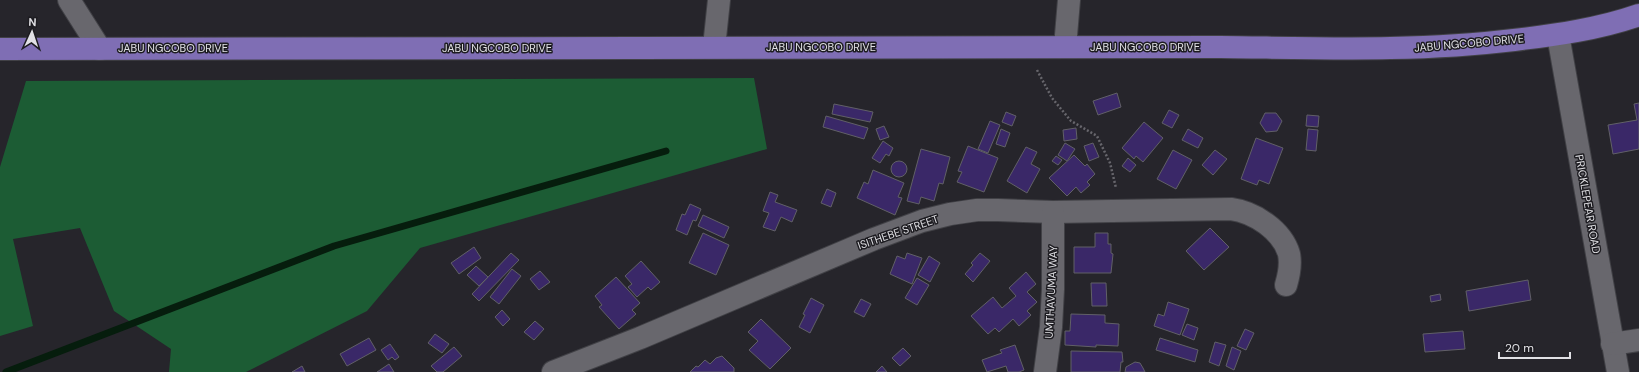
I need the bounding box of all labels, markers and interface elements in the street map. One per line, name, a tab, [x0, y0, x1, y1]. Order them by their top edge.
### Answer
north arrow	[12, 12, 52, 52]
text: N	[28, 15, 37, 29]
street label: JABU NGCOBO DRIVE	[1414, 31, 1524, 55]
street label: JABU NGCOBO DRIVE	[766, 40, 876, 54]
street label: JABU NGCOBO DRIVE	[1090, 40, 1200, 54]
street label: JABU NGCOBO DRIVE	[118, 41, 228, 55]
street label: JABU NGCOBO DRIVE	[442, 41, 552, 55]
street label: PRICKLEPEAR ROAD	[1572, 153, 1604, 255]
street label: ISITHEBE STREET	[856, 212, 940, 252]
street label: UMTHAVUMA WAY	[1042, 245, 1060, 339]
scale bar	[1499, 334, 1570, 360]
text: 20 m	[1505, 340, 1534, 356]

